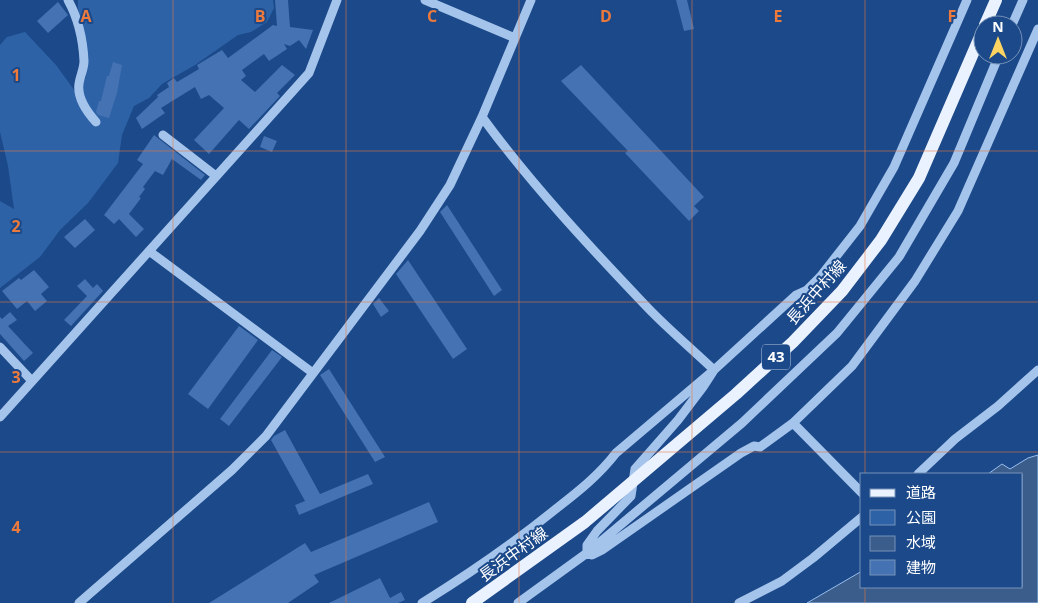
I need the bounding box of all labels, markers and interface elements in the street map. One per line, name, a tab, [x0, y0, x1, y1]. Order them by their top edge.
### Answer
text: A	[80, 5, 92, 27]
text: B	[255, 5, 265, 27]
text: C	[427, 5, 437, 27]
text: D	[600, 5, 612, 27]
text: E	[774, 5, 783, 27]
text: F	[948, 5, 956, 27]
north arrow	[973, 15, 1023, 65]
text: N	[992, 17, 1004, 36]
text: 1	[11, 64, 21, 86]
text: 2	[11, 215, 21, 237]
street label: 長浜中村線	[781, 255, 851, 329]
road number: 43	[762, 344, 790, 370]
text: 3	[11, 366, 21, 388]
legend	[860, 473, 1023, 588]
text: 道路	[906, 482, 936, 502]
text: 公園	[906, 507, 936, 527]
text: 4	[11, 516, 21, 538]
street label: 長浜中村線	[474, 522, 552, 586]
text: 水域	[906, 532, 936, 552]
text: 建物	[906, 557, 936, 577]

